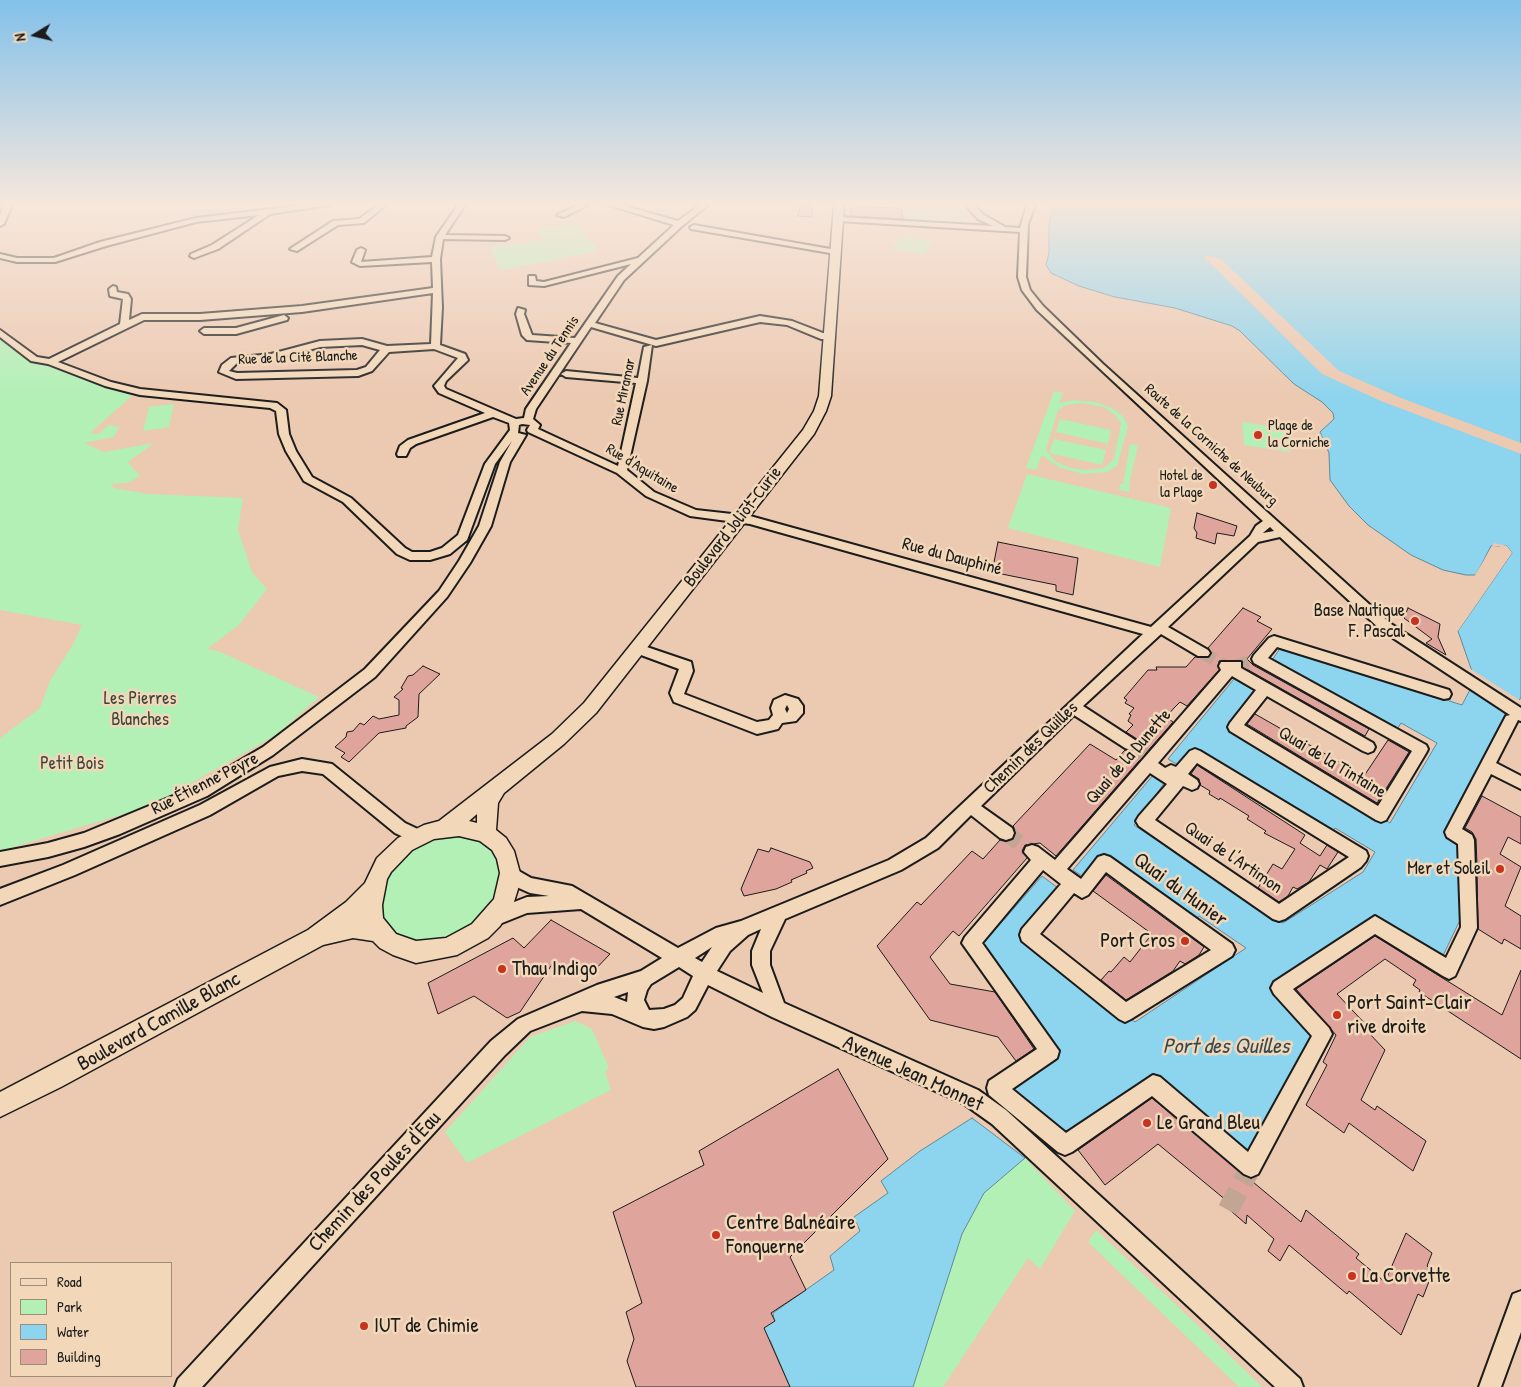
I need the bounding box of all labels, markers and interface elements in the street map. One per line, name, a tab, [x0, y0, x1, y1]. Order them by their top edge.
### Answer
north arrow	[10, 10, 60, 60]
text: N	[10, 32, 30, 43]
street label: Avenue du Tennis	[517, 313, 583, 399]
street label: Rue de la Cité Blanche	[238, 347, 358, 369]
street label: Rue Miramar	[608, 357, 640, 427]
street label: Route de la Corniche de Neuburg	[1140, 380, 1282, 510]
place label: Plage de la Corniche	[1268, 417, 1330, 452]
marker: Plage de la Corniche	[1252, 429, 1264, 441]
street label: Rue d'Aquitaine	[603, 440, 681, 498]
street label: Boulevard Joliot-Curie	[679, 463, 787, 591]
place label: Hotel de la Plage	[1160, 467, 1203, 502]
marker: Hotel de la Plage	[1207, 479, 1219, 491]
street label: Rue du Dauphiné	[900, 533, 1004, 581]
place label: Base Nautique F. Pascal	[1314, 600, 1405, 642]
marker: Base Nautique F. Pascal	[1409, 615, 1421, 627]
park label: Les Pierres Blanches	[104, 688, 176, 731]
street label: Chemin des Quilles	[979, 697, 1083, 799]
street label: Quai de la Dunette	[1082, 705, 1176, 809]
street label: Quai de la Tintaine	[1274, 722, 1390, 804]
street label: Rue Étienne Peyre	[148, 748, 262, 820]
park label: Petit Bois	[40, 753, 104, 775]
street label: Quai de l'Artimon	[1180, 817, 1286, 899]
street label: Quai du Hunier	[1128, 847, 1232, 933]
place label: Mer et Soleil	[1407, 858, 1490, 880]
marker: Mer et Soleil	[1494, 863, 1506, 875]
place label: Port Cros	[1100, 928, 1175, 954]
marker: Port Cros	[1179, 935, 1191, 947]
place label: Thau Indigo	[512, 956, 597, 982]
marker: Thau Indigo	[496, 963, 508, 975]
street label: Boulevard Camille Blanc	[73, 967, 245, 1077]
place label: Port Saint-Clair rive droite	[1347, 990, 1472, 1040]
marker: Port Saint-Clair rive droite	[1331, 1009, 1343, 1021]
street label: Avenue Jean Monnet	[839, 1030, 987, 1118]
water label: Port des Quilles	[1163, 1034, 1289, 1060]
street label: Chemin des Poules d'Eau	[303, 1107, 447, 1257]
place label: Le Grand Bleu	[1157, 1110, 1260, 1136]
marker: Le Grand Bleu	[1141, 1117, 1153, 1129]
place label: Centre Balnéaire Fonquerne	[726, 1210, 856, 1260]
marker: Centre Balnéaire Fonquerne	[710, 1229, 722, 1241]
legend	[10, 1262, 172, 1377]
place label: La Corvette	[1362, 1263, 1450, 1289]
marker: La Corvette	[1346, 1270, 1358, 1282]
text: Road	[57, 1271, 82, 1292]
text: Park	[57, 1296, 82, 1317]
place label: IUT de Chimie	[374, 1313, 479, 1339]
marker: IUT de Chimie	[358, 1320, 370, 1332]
text: Water	[57, 1321, 89, 1342]
text: Building	[57, 1346, 101, 1367]

